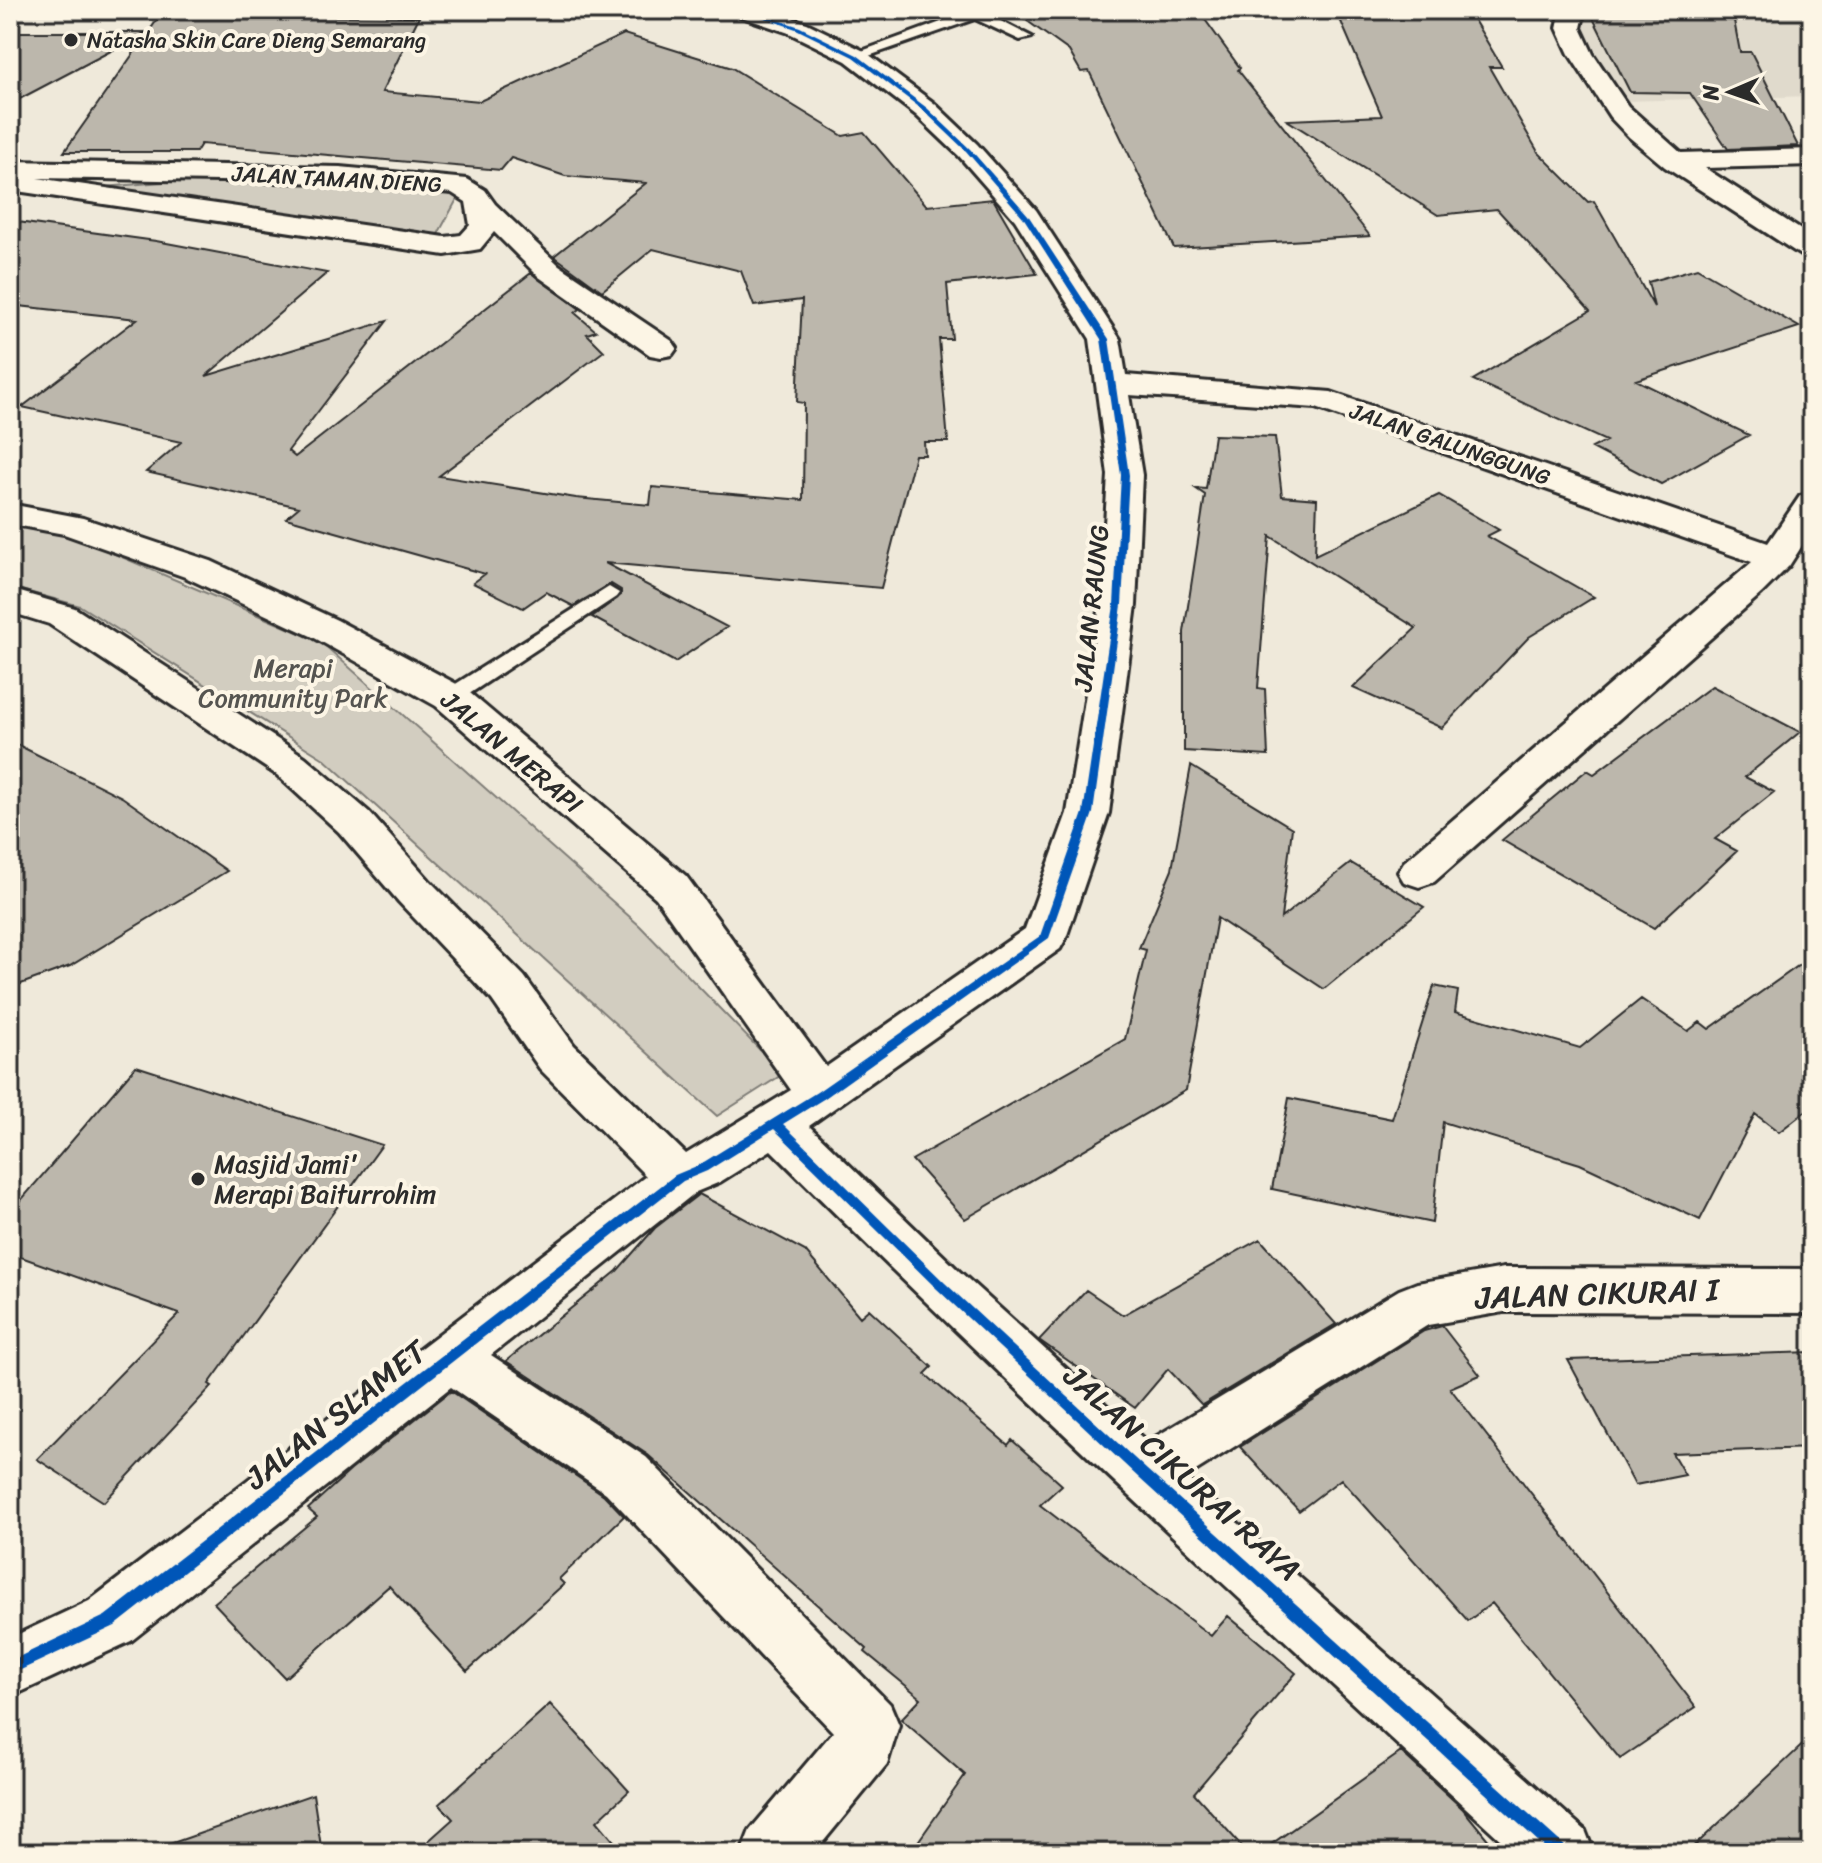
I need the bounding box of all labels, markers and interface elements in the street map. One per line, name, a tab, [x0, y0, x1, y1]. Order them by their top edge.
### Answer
place label: Natasha Skin Care Dieng Semarang	[87, 21, 426, 60]
marker: Natasha Skin Care Dieng Semarang	[62, 31, 80, 49]
north arrow	[1690, 52, 1770, 132]
text: N	[1691, 84, 1730, 102]
street label: JALAN TAMAN DIENG	[230, 154, 443, 204]
street label: JALAN GALUNGGUNG	[1344, 391, 1556, 497]
street label: JALAN RAUNG	[1059, 522, 1123, 695]
park label: Merapi Community Park	[198, 645, 388, 721]
street label: JALAN MERAPI	[430, 678, 594, 826]
place label: Masjid Jami' Merapi Baiturrohim	[214, 1141, 436, 1217]
marker: Masjid Jami' Merapi Baiturrohim	[189, 1170, 207, 1188]
street label: JALAN CIKURAI I	[1473, 1261, 1722, 1327]
street label: JALAN SLAMET	[231, 1324, 442, 1506]
street label: JALAN CIKURAI RAYA	[1049, 1349, 1314, 1596]

